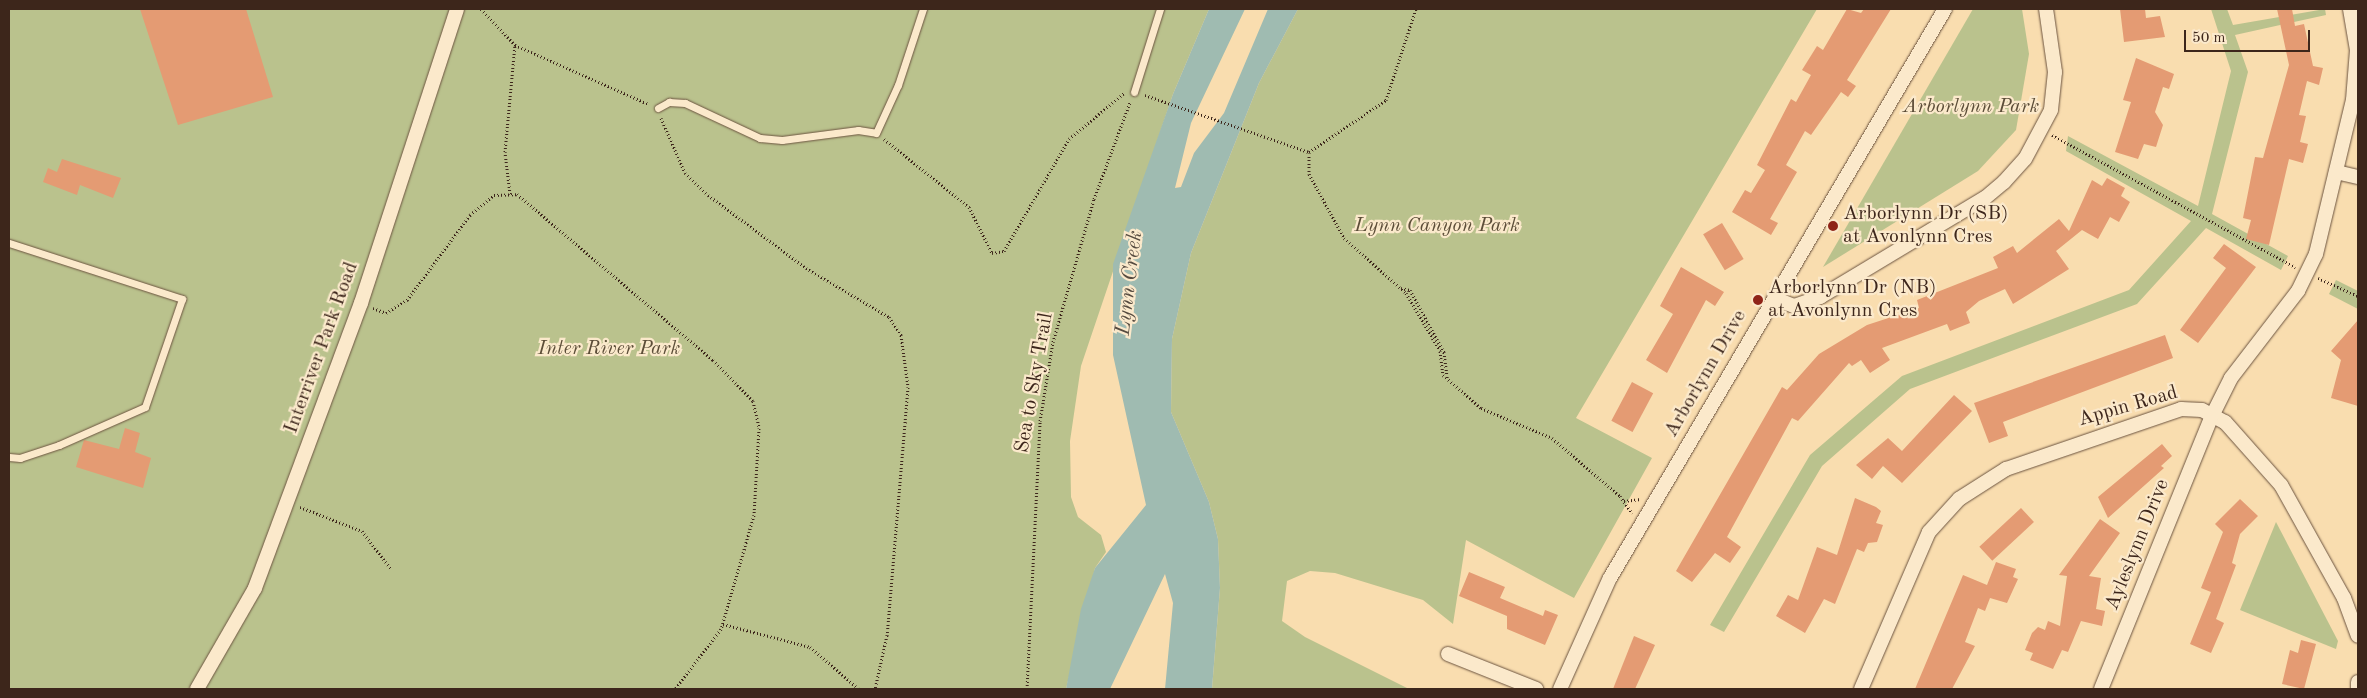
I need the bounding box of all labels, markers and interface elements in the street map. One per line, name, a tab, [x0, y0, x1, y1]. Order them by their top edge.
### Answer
scale bar	[2187, 20, 2313, 52]
text: 50 m	[2192, 31, 2226, 46]
park label: Arborlynn Park	[1903, 95, 2039, 119]
place label: Arborlynn Dr (SB) at Avonlynn Cres	[1843, 203, 2008, 250]
park label: Lynn Canyon Park	[1354, 214, 1520, 238]
marker: Arborlynn Dr (SB) at Avonlynn Cres	[1827, 220, 1839, 232]
water label: Lynn Creek	[1111, 229, 1149, 337]
street label: Interriver Park Road	[280, 259, 364, 437]
place label: Arborlynn Dr (NB) at Avonlynn Cres	[1768, 276, 1936, 323]
marker: Arborlynn Dr (NB) at Avonlynn Cres	[1752, 294, 1764, 306]
street label: Arborlynn Drive	[1660, 306, 1752, 442]
street label: Sea to Sky Trail	[1011, 311, 1059, 455]
park label: Inter River Park	[538, 337, 680, 361]
street label: Appin Road	[2075, 381, 2181, 433]
street label: Ayleslynn Drive	[2101, 476, 2175, 614]

